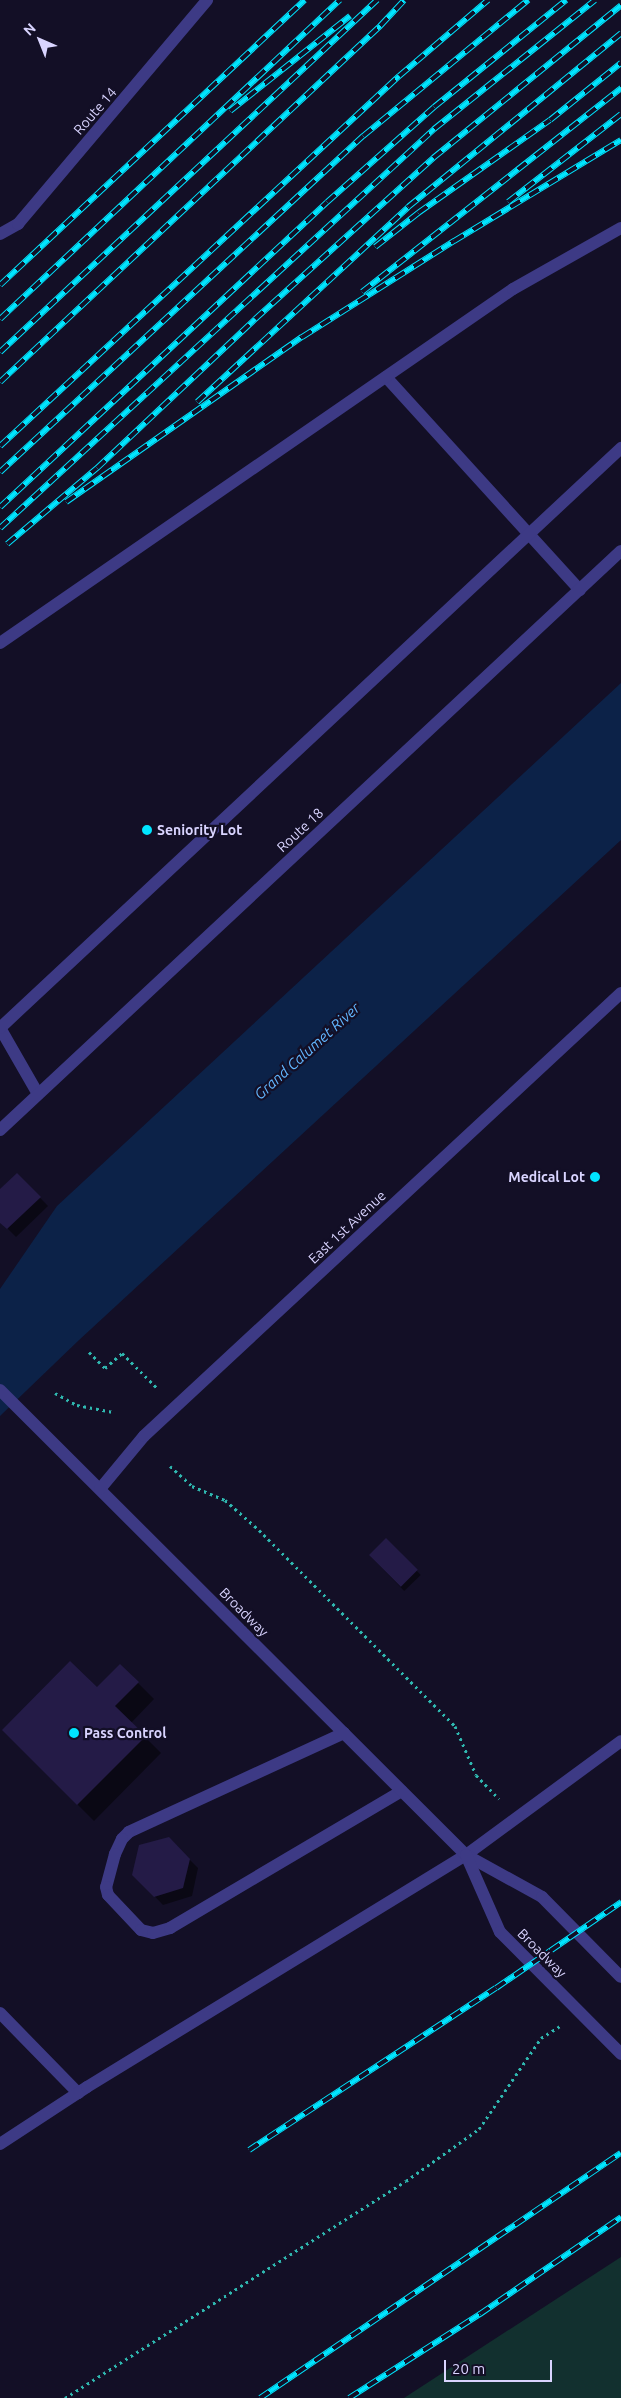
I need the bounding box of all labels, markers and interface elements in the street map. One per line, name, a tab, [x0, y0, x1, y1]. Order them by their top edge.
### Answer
north arrow	[15, 15, 65, 65]
text: N	[20, 20, 39, 39]
street label: Route 14	[70, 84, 120, 138]
street label: Route 18	[273, 804, 327, 856]
place label: Seniority Lot	[157, 822, 242, 838]
marker: Seniority Lot	[141, 824, 153, 836]
water label: Grand Calumet River	[250, 999, 364, 1103]
place label: Medical Lot	[508, 1169, 585, 1185]
marker: Medical Lot	[589, 1171, 601, 1183]
street label: East 1st Avenue	[305, 1187, 389, 1267]
street label: Broadway	[216, 1584, 272, 1640]
place label: Pass Control	[84, 1725, 167, 1741]
marker: Pass Control	[68, 1727, 80, 1739]
street label: Broadway	[514, 1925, 570, 1981]
scale bar	[446, 2350, 554, 2382]
text: 20 m	[452, 2360, 485, 2377]

